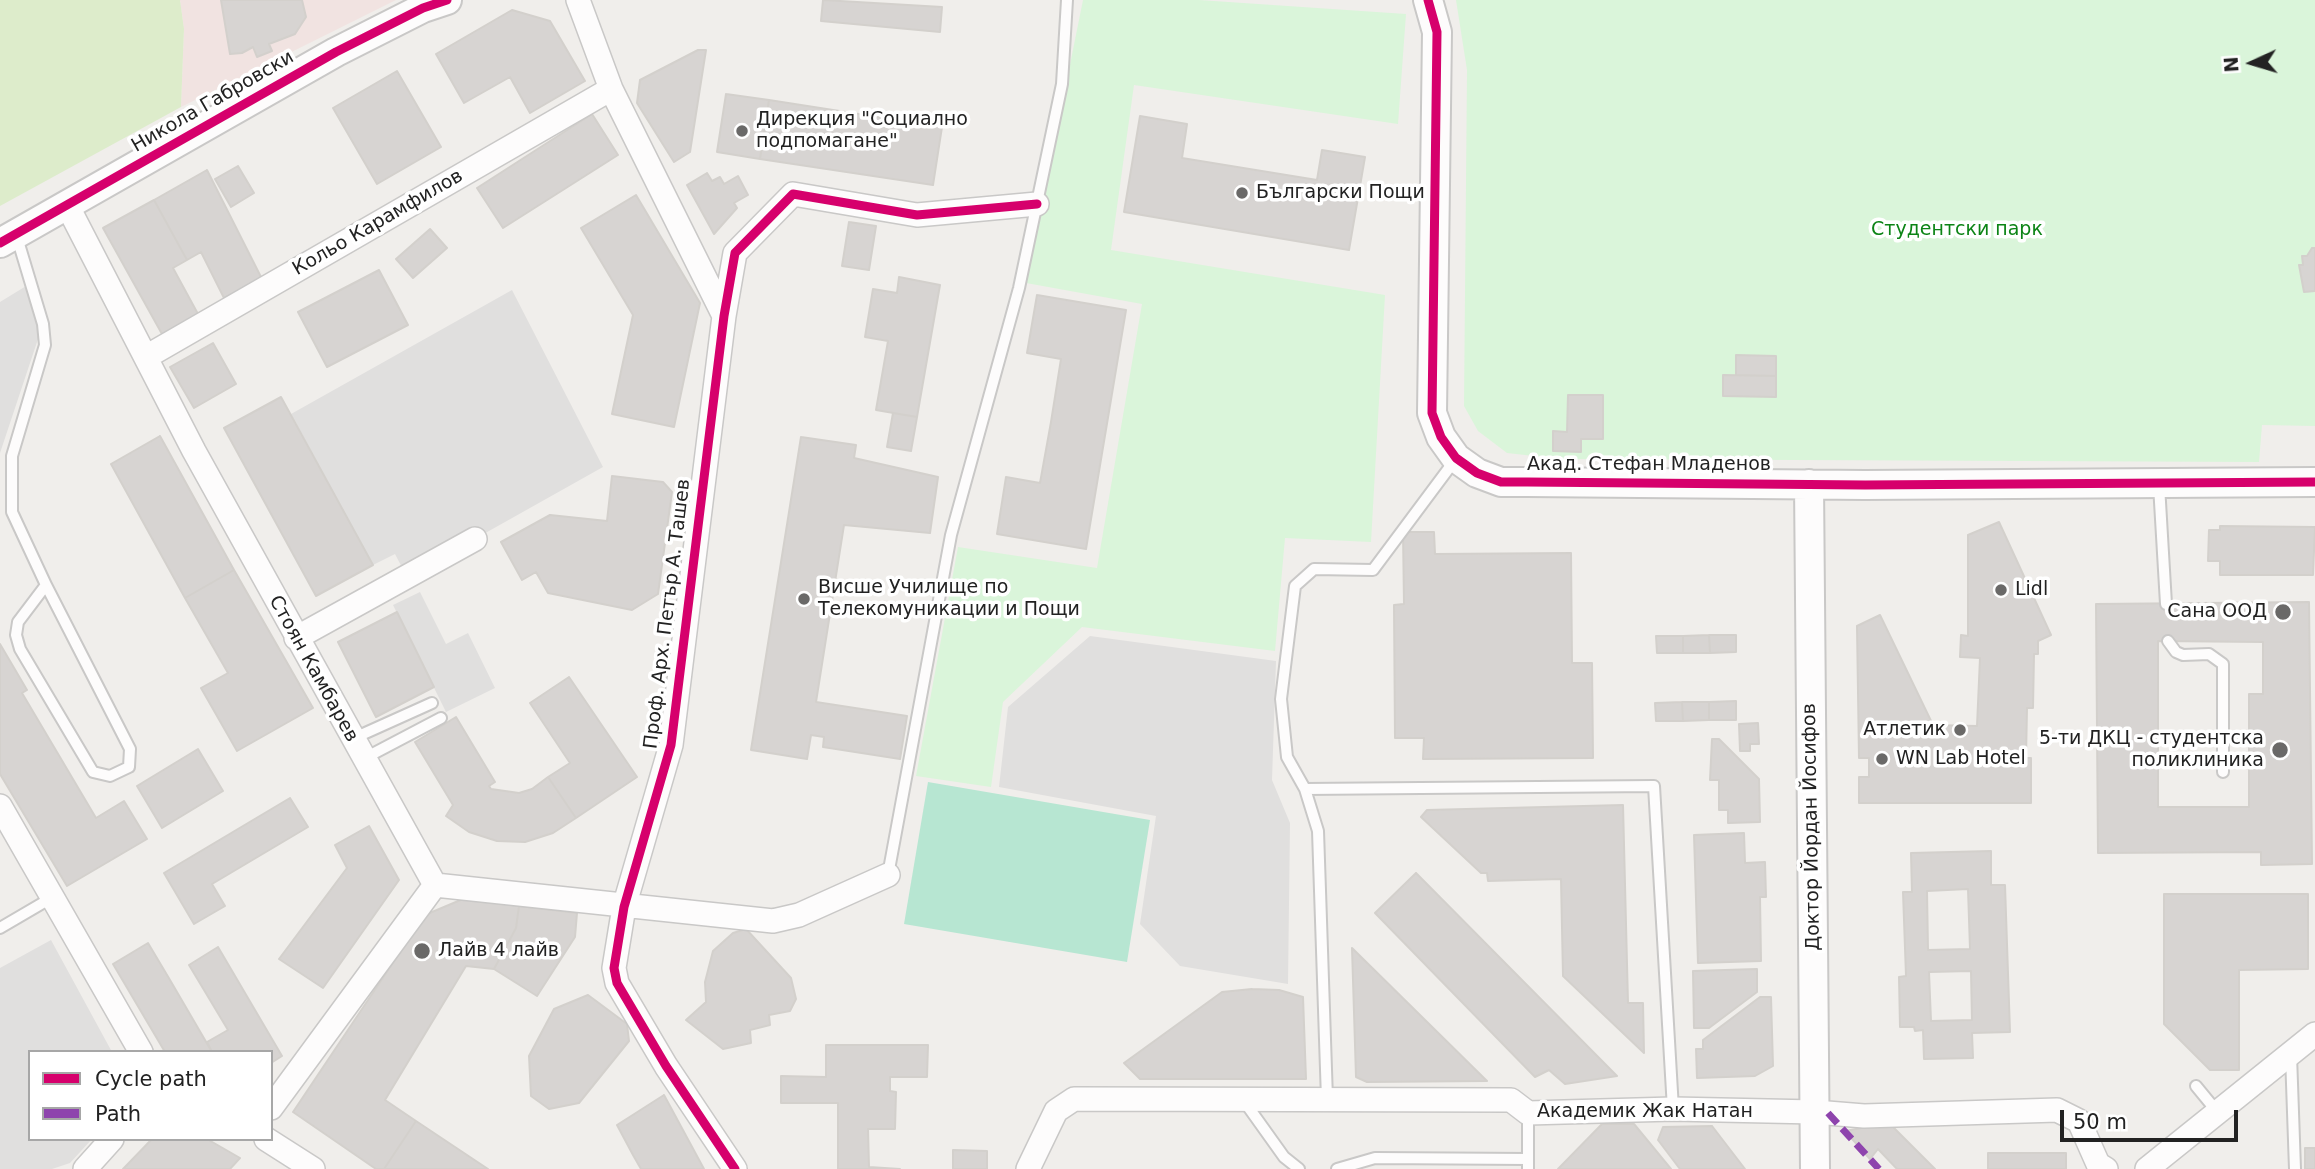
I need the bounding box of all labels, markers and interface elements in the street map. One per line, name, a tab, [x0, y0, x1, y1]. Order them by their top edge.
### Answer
north arrow	[2217, 28, 2287, 98]
street label: Никола Габровски	[128, 46, 298, 158]
text: N	[2220, 56, 2243, 73]
place label: Дирекция "Социално подпомагане"	[756, 109, 968, 153]
marker: Дирекция "Социално подпомагане"	[734, 123, 750, 139]
street label: Кольо Карамфилов	[289, 165, 467, 281]
place label: Български Пощи	[1256, 182, 1425, 204]
marker: Български Пощи	[1234, 185, 1250, 201]
park label: Студентски парк	[1871, 219, 2043, 241]
street label: Акад. Стефан Младенов	[1527, 454, 1771, 476]
street label: Проф. Арх. Петър А. Ташев	[640, 478, 696, 750]
place label: Висше Училище по Телекомуникации и Пощи	[818, 577, 1080, 621]
place label: Lidl	[2015, 579, 2048, 601]
marker: Lidl	[1993, 582, 2009, 598]
marker: Висше Училище по Телекомуникации и Пощи	[796, 591, 812, 607]
street label: Стоян Камбарев	[263, 592, 363, 746]
place label: Сана ООД	[2167, 601, 2267, 623]
marker: Сана ООД	[2273, 602, 2293, 622]
street label: Доктор Йордан Йосифов	[1798, 703, 1826, 951]
place label: Атлетик	[1863, 719, 1946, 741]
marker: Атлетик	[1952, 722, 1968, 738]
place label: 5-ти ДКЦ - студентска поликлиника	[2039, 728, 2264, 772]
marker: 5-ти ДКЦ - студентска поликлиника	[2270, 740, 2290, 760]
place label: WN Lab Hotel	[1896, 748, 2026, 770]
marker: WN Lab Hotel	[1874, 751, 1890, 767]
place label: Лайв 4 лайв	[438, 940, 559, 962]
marker: Лайв 4 лайв	[412, 941, 432, 961]
legend	[28, 1050, 273, 1141]
text: Cycle path	[95, 1067, 207, 1091]
scale bar	[2063, 1096, 2242, 1140]
street label: Академик Жак Натан	[1537, 1101, 1753, 1123]
text: Path	[95, 1102, 141, 1126]
text: 50 m	[2073, 1110, 2127, 1134]

